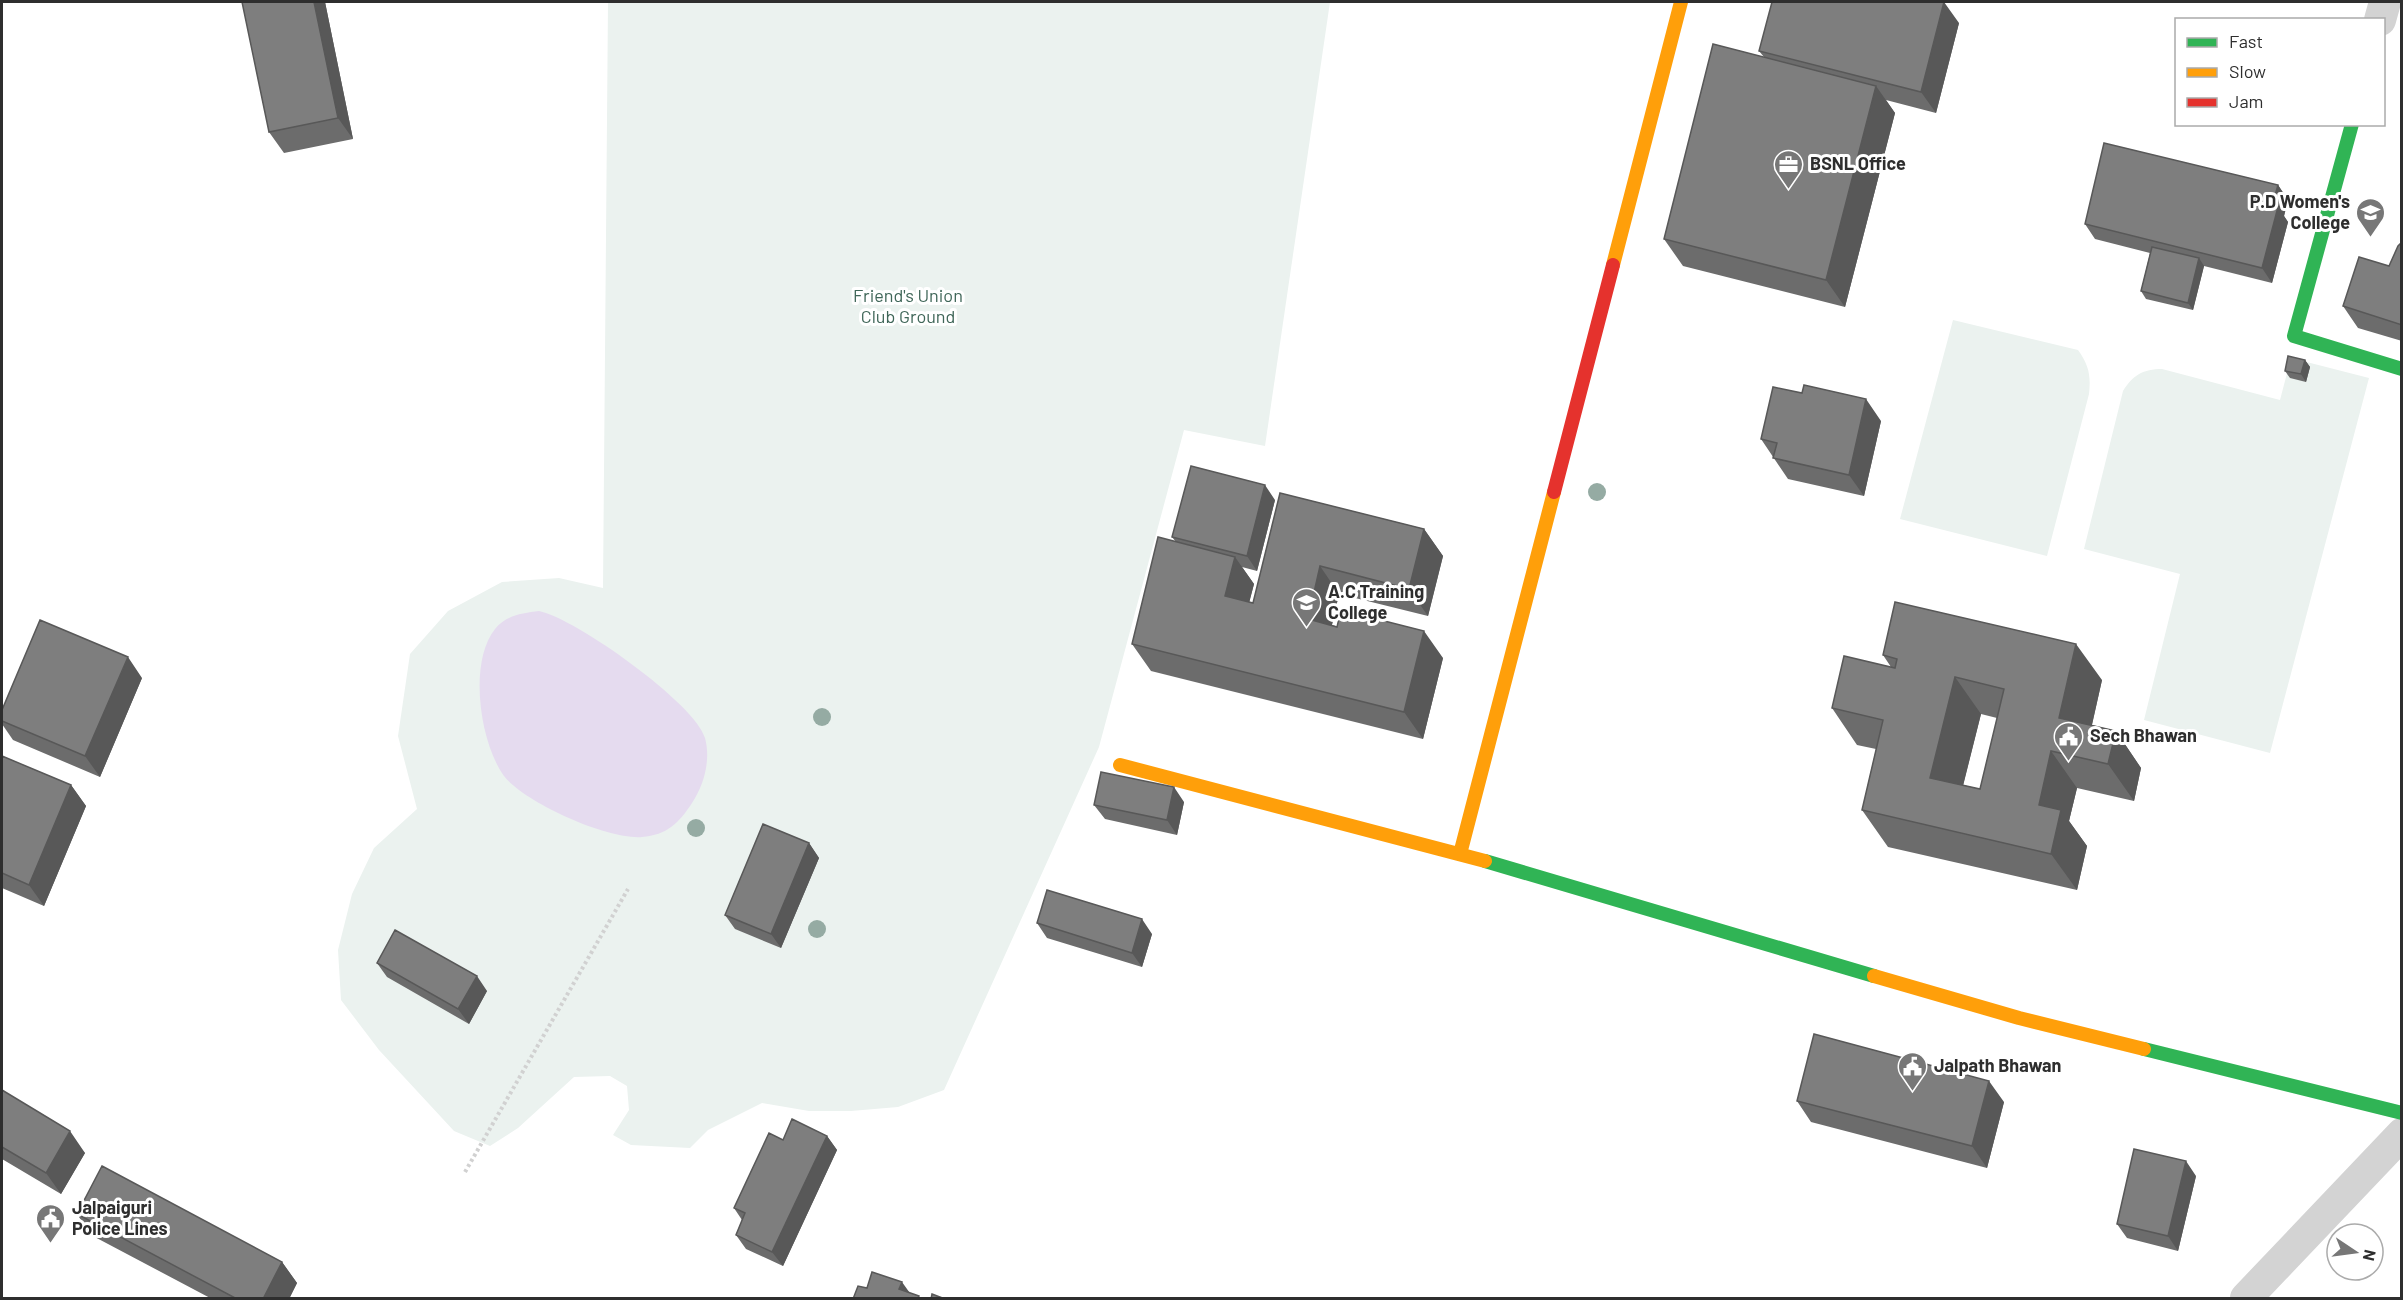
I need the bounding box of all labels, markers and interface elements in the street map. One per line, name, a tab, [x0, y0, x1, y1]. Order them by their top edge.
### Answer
legend	[2175, 18, 2385, 126]
text: Fast	[2229, 30, 2263, 52]
text: Slow	[2229, 60, 2266, 82]
text: Jam	[2229, 90, 2263, 112]
office icon: BSNL Office	[1773, 148, 1805, 190]
place label: BSNL Office	[1810, 152, 1906, 174]
place label: P.D Women's College	[2250, 190, 2350, 233]
school or university icon: P.D Women's College	[2355, 196, 2387, 238]
park label: Friend's Union Club Ground	[853, 284, 963, 327]
place label: A.C Training College	[1328, 580, 1424, 623]
school or university icon: A.C Training College	[1291, 586, 1323, 628]
public building icon: Sech Bhawan	[2053, 720, 2085, 762]
place label: Sech Bhawan	[2090, 724, 2197, 746]
public building icon: Jalpath Bhawan	[1897, 1050, 1929, 1092]
place label: Jalpath Bhawan	[1934, 1054, 2061, 1076]
place label: Jalpaiguri Police Lines	[72, 1196, 168, 1239]
public building icon: Jalpaiguri Police Lines	[35, 1202, 67, 1244]
north arrow	[2325, 1222, 2385, 1282]
text: N	[2360, 1248, 2381, 1263]

